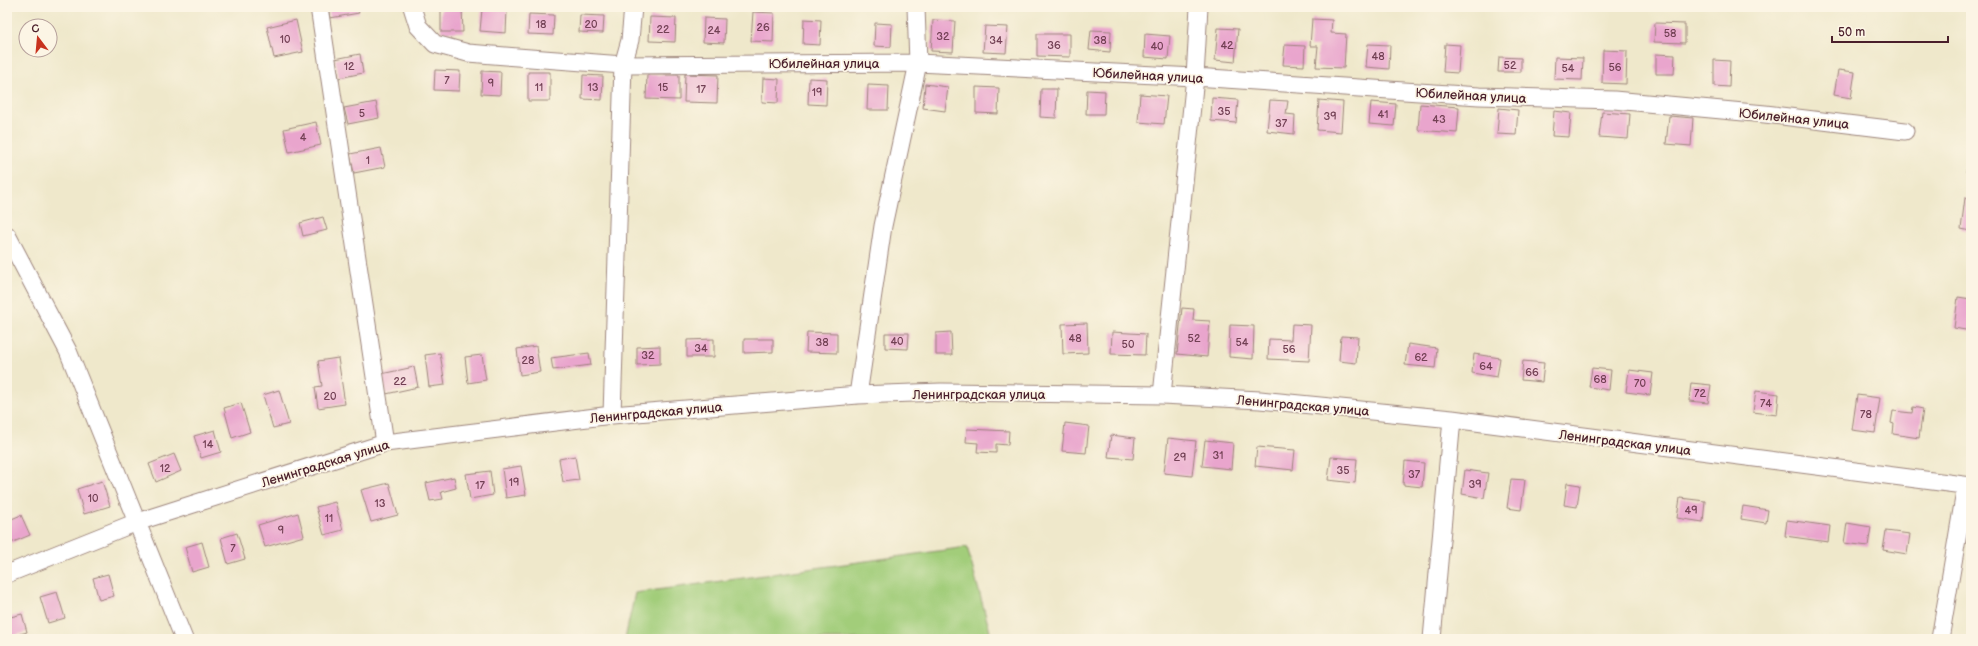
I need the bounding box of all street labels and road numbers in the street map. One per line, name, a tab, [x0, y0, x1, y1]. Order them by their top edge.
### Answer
street label: Юбилейная улица	[769, 56, 880, 72]
street label: Юбилейная улица	[1092, 65, 1204, 87]
street label: Юбилейная улица	[1415, 85, 1527, 107]
street label: Юбилейная улица	[1738, 105, 1850, 133]
street label: Ленинградская улица	[912, 387, 1046, 403]
street label: Ленинградская улица	[1235, 392, 1370, 420]
street label: Ленинградская улица	[588, 399, 723, 427]
street label: Ленинградская улица	[1557, 427, 1692, 459]
street label: Ленинградская улица	[258, 437, 391, 491]

